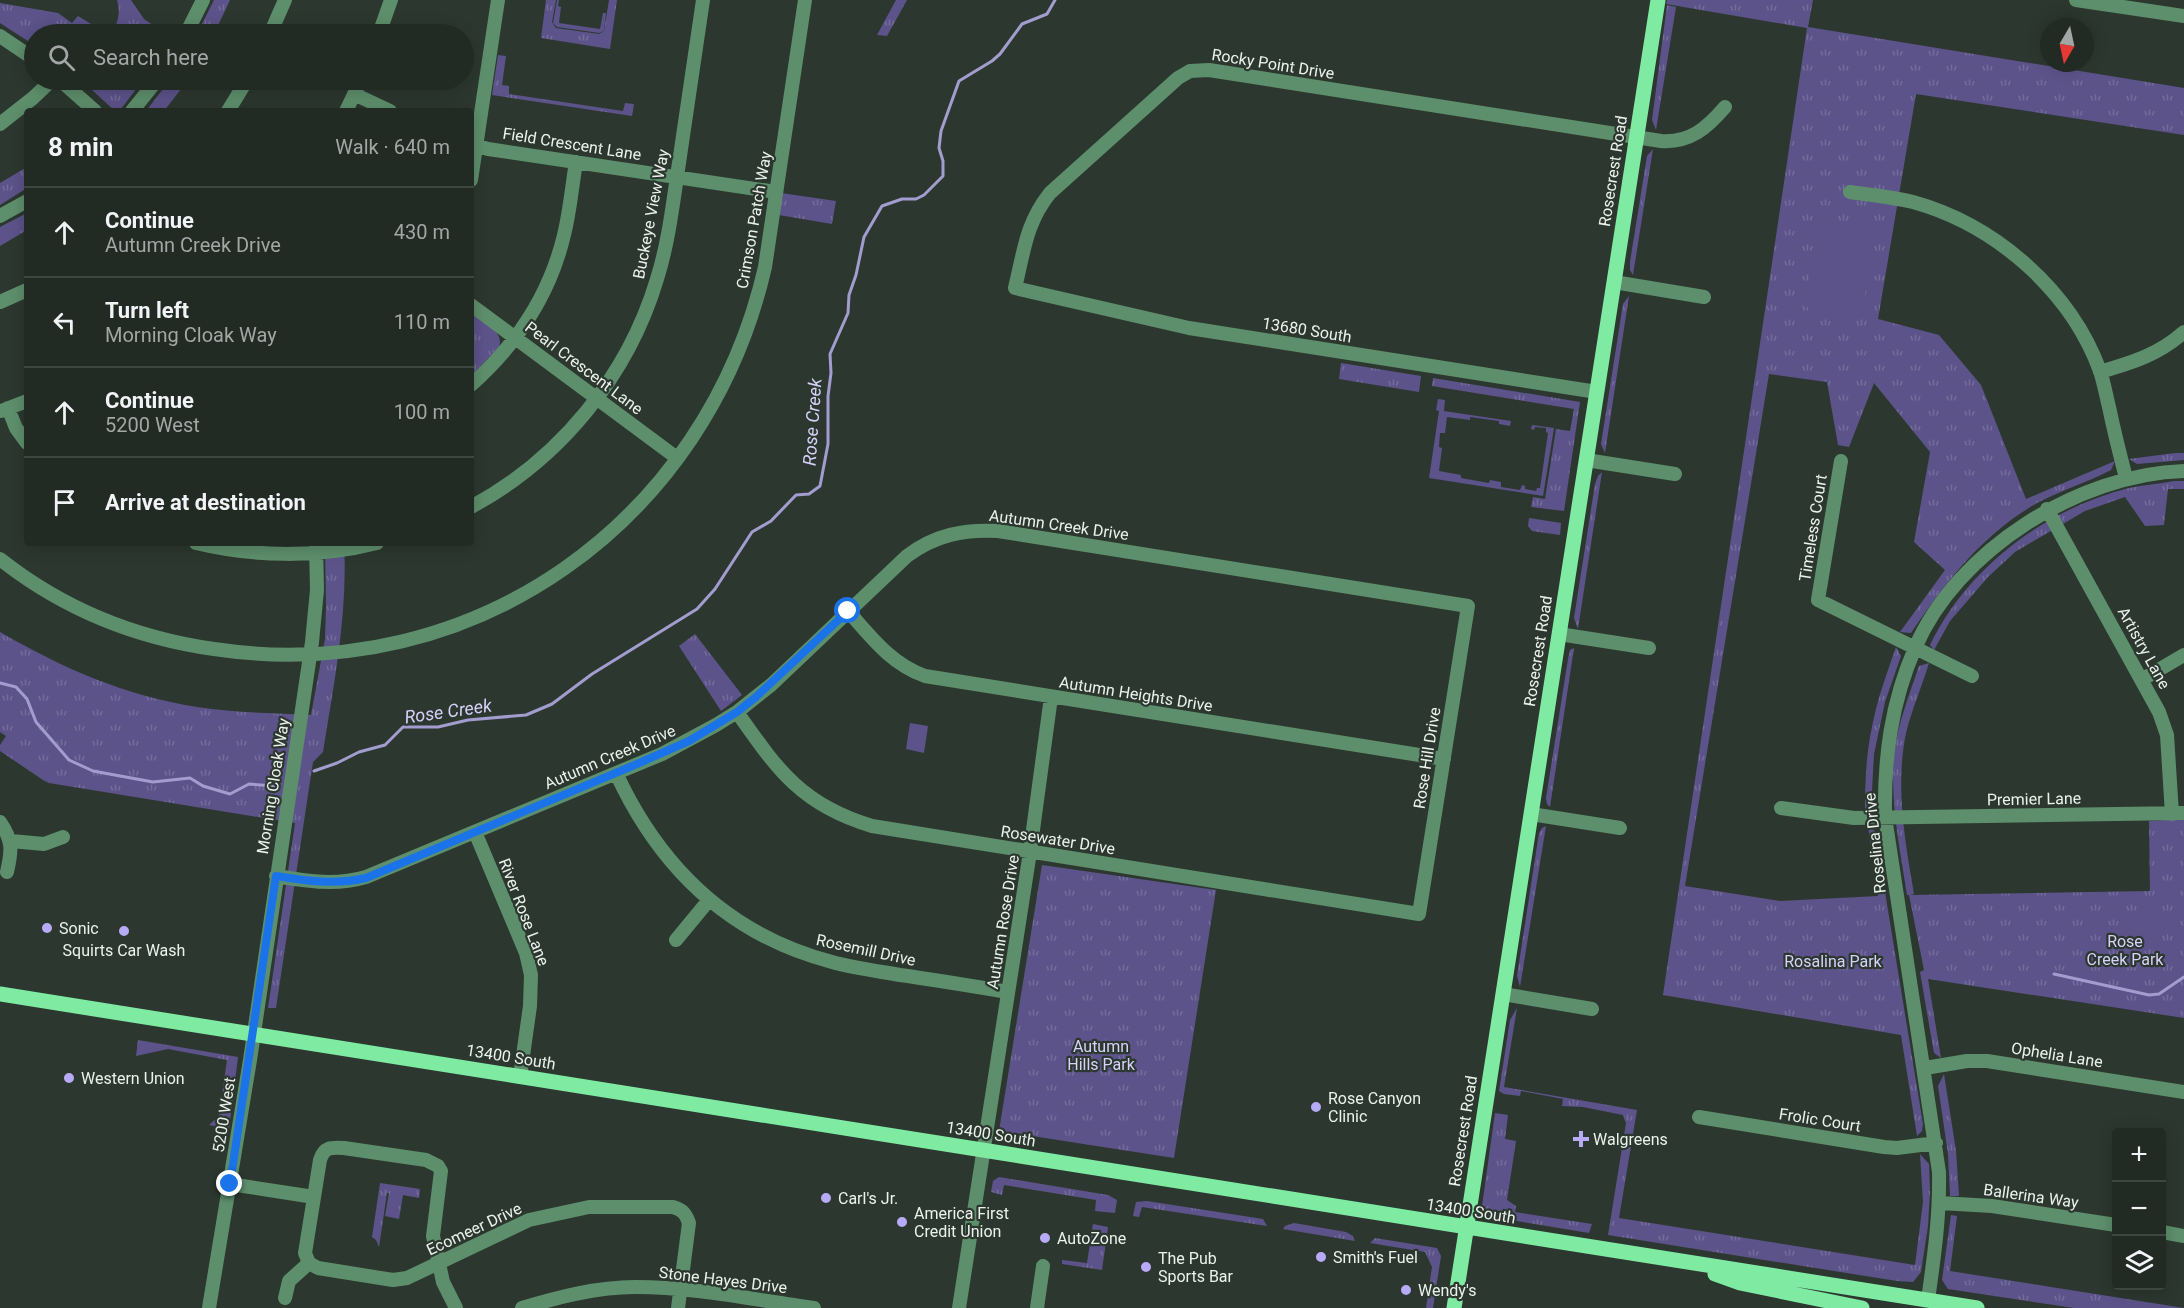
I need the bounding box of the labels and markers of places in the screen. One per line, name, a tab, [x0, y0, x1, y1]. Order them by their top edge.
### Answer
place label: Sonic	[59, 919, 99, 938]
marker: Sonic	[40, 921, 54, 935]
marker: Squirts Car Wash	[117, 924, 131, 938]
place label: Squirts Car Wash	[63, 941, 185, 960]
place label: Western Union	[81, 1069, 185, 1088]
marker: Western Union	[62, 1071, 76, 1085]
place label: Rose Canyon Clinic	[1328, 1089, 1421, 1126]
marker: Rose Canyon Clinic	[1309, 1100, 1323, 1114]
place label: Walgreens	[1593, 1130, 1668, 1149]
marker: Walgreens	[1574, 1132, 1588, 1146]
place label: Carl's Jr.	[838, 1189, 898, 1208]
marker: Carl's Jr.	[819, 1191, 833, 1205]
place label: America First Credit Union	[914, 1204, 1009, 1241]
marker: America First Credit Union	[895, 1215, 909, 1229]
place label: AutoZone	[1057, 1229, 1126, 1248]
marker: AutoZone	[1038, 1231, 1052, 1245]
place label: Smith's Fuel	[1333, 1248, 1418, 1267]
place label: The Pub Sports Bar	[1158, 1249, 1234, 1286]
marker: Smith's Fuel	[1314, 1250, 1328, 1264]
marker: The Pub Sports Bar	[1139, 1260, 1153, 1274]
place label: Wendy's	[1418, 1281, 1476, 1300]
marker: Wendy's	[1399, 1283, 1413, 1297]

